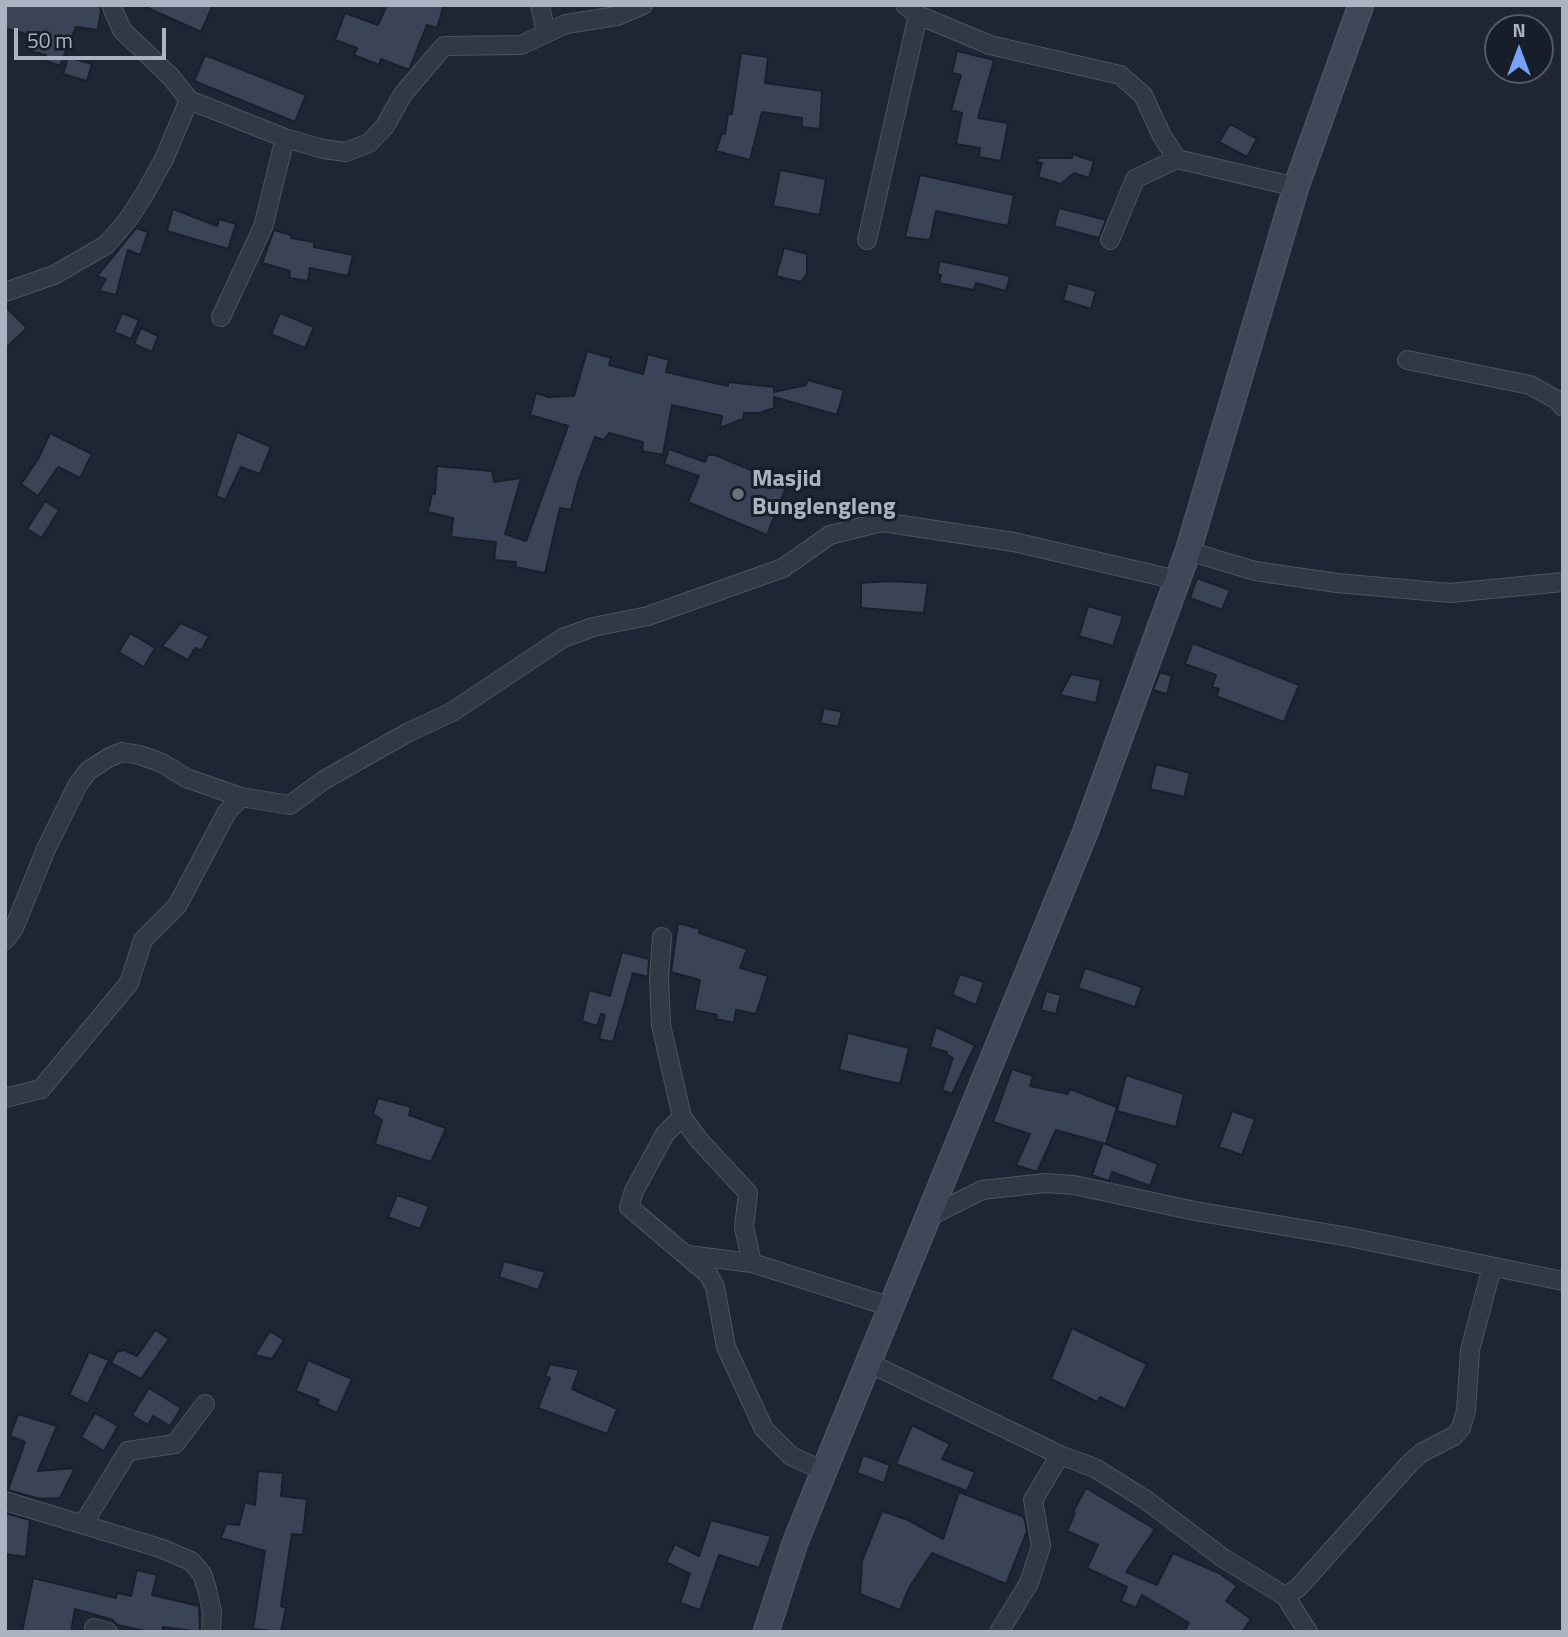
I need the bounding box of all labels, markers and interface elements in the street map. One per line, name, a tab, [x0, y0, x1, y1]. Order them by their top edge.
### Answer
scale bar	[18, 14, 170, 58]
north arrow	[1484, 14, 1554, 84]
text: N	[1512, 15, 1526, 44]
text: 50 m	[27, 24, 73, 56]
place label: Masjid Bunglengleng	[752, 466, 896, 522]
marker: Masjid Bunglengleng	[730, 486, 746, 502]

